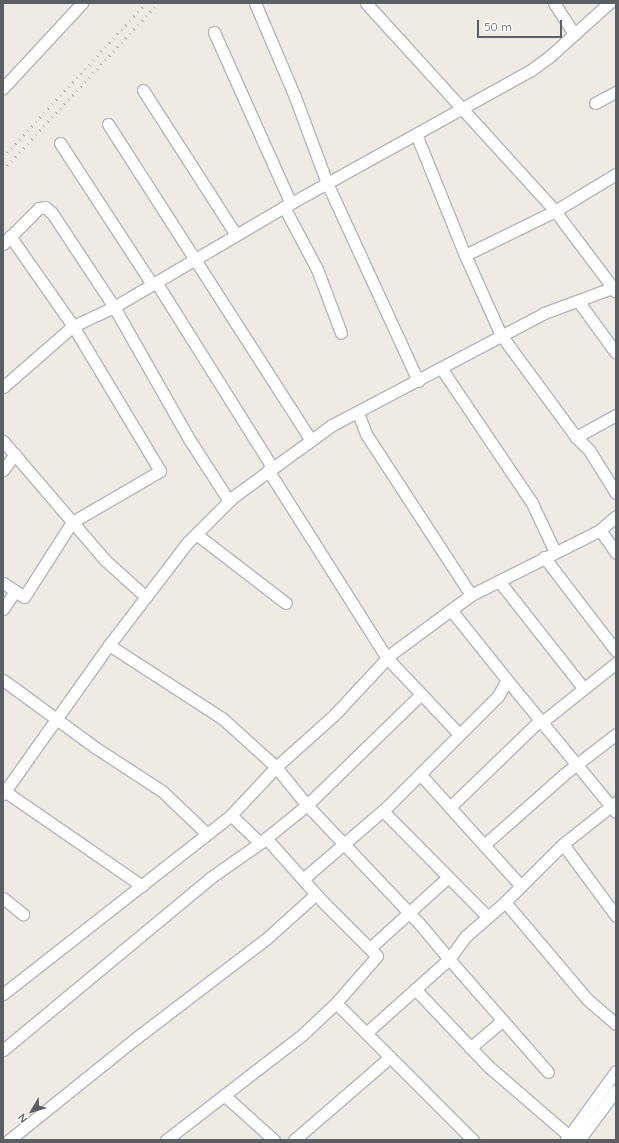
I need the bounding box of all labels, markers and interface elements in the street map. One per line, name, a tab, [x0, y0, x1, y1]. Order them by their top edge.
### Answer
scale bar	[479, 12, 564, 38]
text: 50 m	[484, 19, 512, 34]
north arrow	[12, 1091, 52, 1131]
text: N	[15, 1111, 31, 1126]

